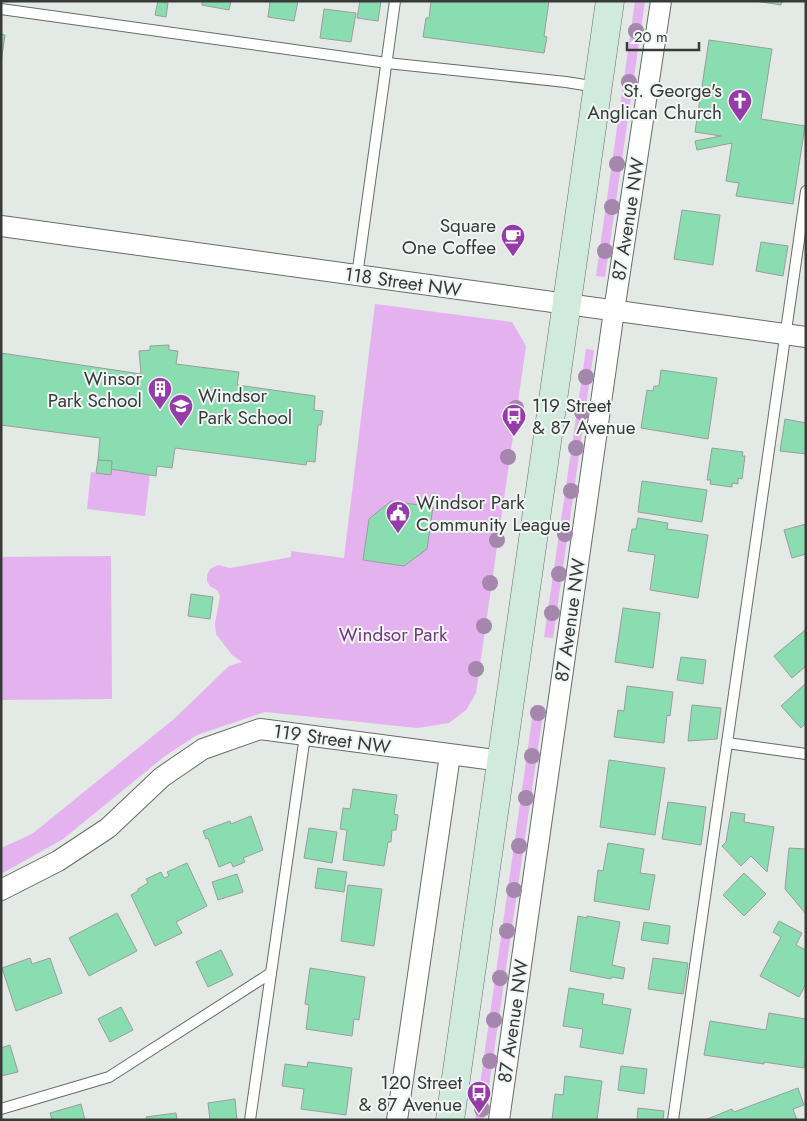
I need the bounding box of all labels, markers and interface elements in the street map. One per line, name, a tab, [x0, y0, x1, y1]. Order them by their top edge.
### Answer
scale bar	[627, 20, 700, 52]
text: 20 m	[634, 26, 668, 48]
place label: St. George's Anglican Church	[587, 77, 722, 126]
church icon: St. George's Anglican Church	[727, 88, 753, 122]
street label: 87 Avenue NW	[605, 155, 651, 282]
place label: Square One Coffee	[402, 212, 496, 261]
cafe icon: Square One Coffee	[500, 223, 526, 257]
street label: 118 Street NW	[343, 260, 463, 304]
place label: Winsor Park School	[48, 365, 142, 414]
building icon: Winsor Park School	[147, 376, 173, 410]
place label: Windsor Park School	[198, 382, 292, 431]
place label: 119 Street & 87 Avenue	[532, 392, 636, 441]
school or university icon: Windsor Park School	[168, 393, 194, 427]
bus stop icon: 119 Street & 87 Avenue	[501, 403, 527, 437]
place label: Windsor Park Community League	[416, 489, 571, 538]
public building icon: Windsor Park Community League	[385, 500, 411, 534]
street label: 87 Avenue NW	[548, 556, 592, 683]
park label: Windsor Park	[339, 621, 448, 648]
street label: 119 Street NW	[272, 717, 393, 761]
street label: 87 Avenue NW	[491, 957, 535, 1084]
place label: 120 Street & 87 Avenue	[359, 1069, 462, 1118]
bus stop icon: 120 Street & 87 Avenue	[466, 1080, 492, 1114]

